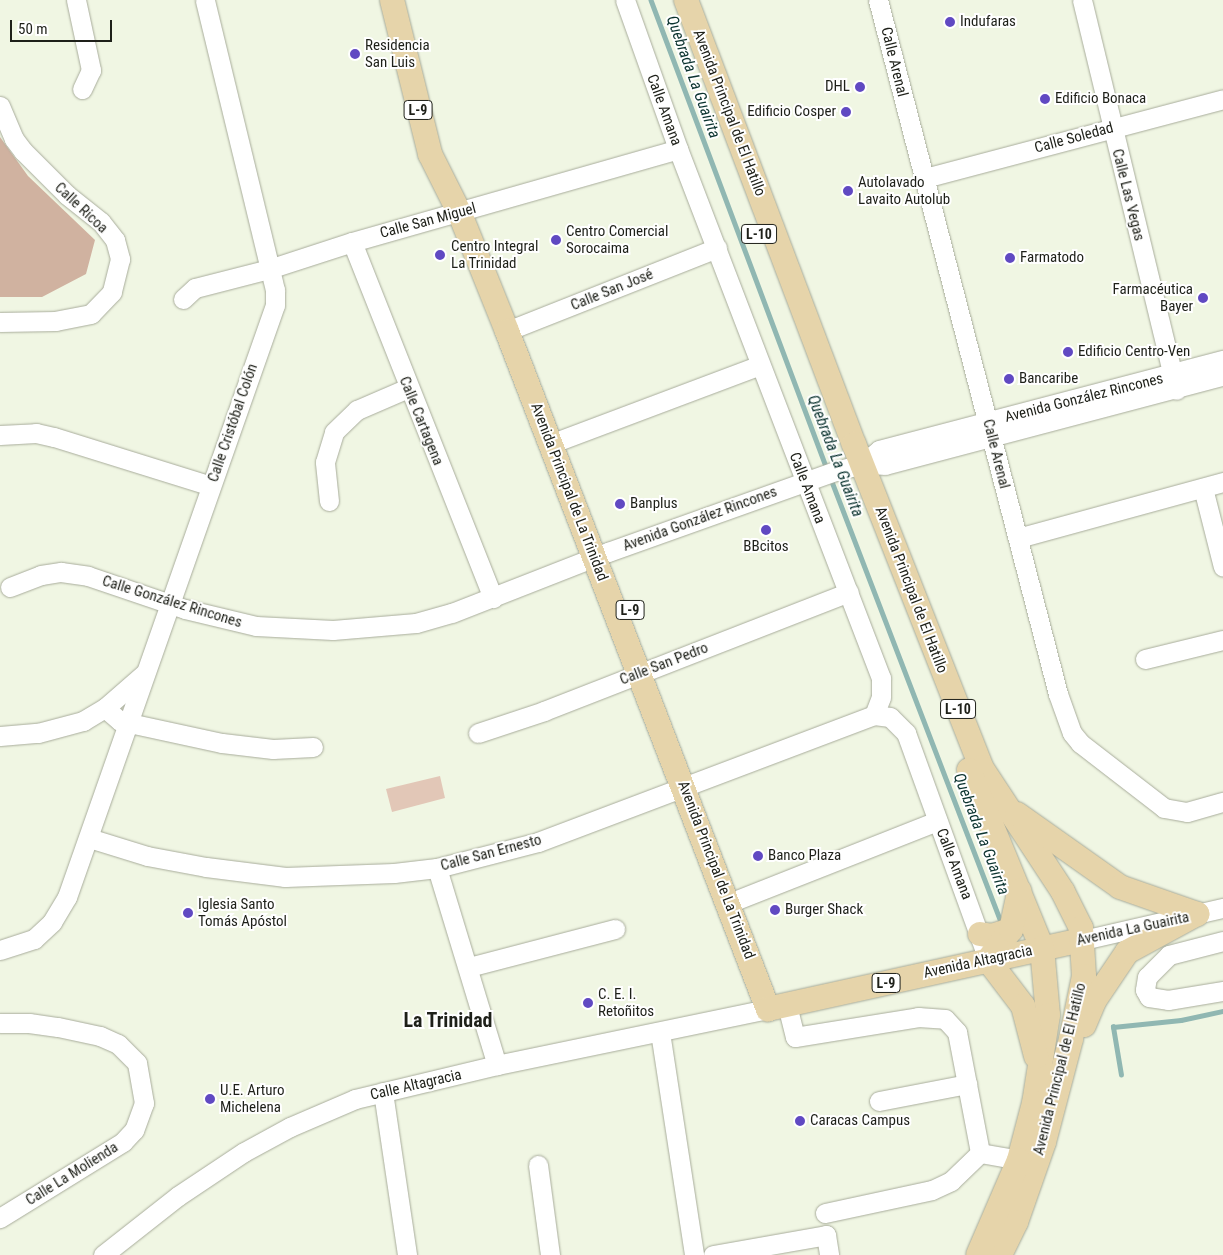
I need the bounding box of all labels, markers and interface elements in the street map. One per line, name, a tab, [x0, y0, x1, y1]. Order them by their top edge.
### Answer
scale bar	[12, 10, 115, 42]
water label: Quebrada La Guairita	[662, 13, 724, 141]
place label: Indufaras	[960, 13, 1016, 31]
marker: Indufaras	[944, 16, 956, 28]
text: 50 m	[18, 20, 48, 38]
street label: Calle Arenal	[877, 25, 911, 99]
street label: Avenida Principal de El Hatillo	[689, 27, 769, 199]
place label: Residencia San Luis	[365, 36, 430, 71]
marker: Residencia San Luis	[349, 48, 361, 60]
street label: Calle Amana	[643, 72, 685, 148]
place label: DHL	[825, 78, 850, 96]
marker: DHL	[854, 81, 866, 93]
place label: Edificio Bonaca	[1055, 90, 1146, 108]
marker: Edificio Bonaca	[1039, 93, 1051, 105]
road number: L-9	[403, 98, 433, 122]
place label: Edificio Cosper	[747, 103, 836, 121]
marker: Edificio Cosper	[840, 106, 852, 118]
street label: Calle Soledad	[1033, 119, 1115, 157]
street label: Calle Las Vegas	[1108, 147, 1148, 243]
place label: Autolavado Lavaito Autolub	[858, 173, 950, 208]
street label: Calle Ricoa	[51, 179, 111, 237]
marker: Autolavado Lavaito Autolub	[842, 185, 854, 197]
street label: Calle San Miguel	[378, 200, 478, 242]
place label: Centro Comercial Sorocaima	[566, 222, 668, 257]
road number: L-10	[740, 222, 778, 245]
marker: Centro Comercial Sorocaima	[550, 234, 562, 246]
place label: Centro Integral La Trinidad	[451, 237, 538, 272]
marker: Centro Integral La Trinidad	[433, 248, 447, 262]
place label: Farmatodo	[1020, 249, 1084, 267]
marker: Farmatodo	[1004, 252, 1016, 264]
street label: Calle San José	[568, 265, 656, 315]
place label: Farmacéutica Bayer	[1113, 280, 1193, 315]
marker: Farmacéutica Bayer	[1197, 292, 1209, 304]
place label: Edificio Centro-Ven	[1078, 343, 1190, 361]
marker: Edificio Centro-Ven	[1062, 346, 1074, 358]
street label: Calle Cristóbal Colón	[204, 361, 262, 485]
street label: Avenida González Rincones	[1003, 370, 1165, 426]
place label: Bancaribe	[1019, 370, 1078, 388]
marker: Bancaribe	[1003, 373, 1015, 385]
street label: Calle Cartagena	[395, 374, 447, 468]
water label: Quebrada La Guairita	[803, 392, 867, 520]
street label: Avenida Principal de La Trinidad	[527, 400, 611, 584]
street label: Calle Arenal	[979, 417, 1013, 491]
street label: Calle Amana	[785, 450, 829, 526]
street label: Avenida González Rincones	[621, 483, 779, 555]
place label: Banplus	[630, 495, 678, 513]
marker: Banplus	[614, 498, 626, 510]
street label: Avenida Principal de El Hatillo	[871, 504, 951, 676]
marker: BBcitos	[760, 524, 772, 536]
place label: BBcitos	[743, 538, 789, 556]
street label: Calle González Rincones	[100, 572, 244, 632]
road number: L-9	[615, 598, 645, 622]
street label: Calle San Pedro	[617, 639, 711, 689]
road number: L-10	[939, 698, 977, 721]
water label: Quebrada La Guairita	[949, 770, 1013, 898]
street label: Avenida Principal de La Trinidad	[674, 778, 758, 962]
street label: Calle Amana	[932, 826, 976, 902]
street label: Calle San Ernesto	[439, 831, 543, 875]
place label: Banco Plaza	[768, 847, 841, 865]
marker: Banco Plaza	[752, 850, 764, 862]
place label: Iglesia Santo Tomás Apóstol	[198, 895, 287, 930]
place label: Burger Shack	[785, 901, 863, 919]
marker: Burger Shack	[769, 904, 781, 916]
marker: Iglesia Santo Tomás Apóstol	[182, 907, 194, 919]
street label: Avenida La Guairita	[1075, 908, 1191, 950]
street label: Avenida Altagracia	[922, 942, 1034, 982]
road number: L-9	[871, 971, 901, 994]
street label: Avenida Principal de El Hatillo	[1030, 981, 1090, 1157]
place label: C. E. I. Retoñitos	[598, 985, 654, 1020]
marker: C. E. I. Retoñitos	[582, 997, 594, 1009]
district label: La Trinidad	[403, 1008, 493, 1032]
street label: Calle Altagracia	[369, 1066, 463, 1104]
place label: U.E. Arturo Michelena	[220, 1081, 284, 1116]
marker: U.E. Arturo Michelena	[204, 1093, 216, 1105]
place label: Caracas Campus	[810, 1112, 910, 1130]
marker: Caracas Campus	[794, 1115, 806, 1127]
street label: Calle La Molienda	[23, 1138, 121, 1210]

